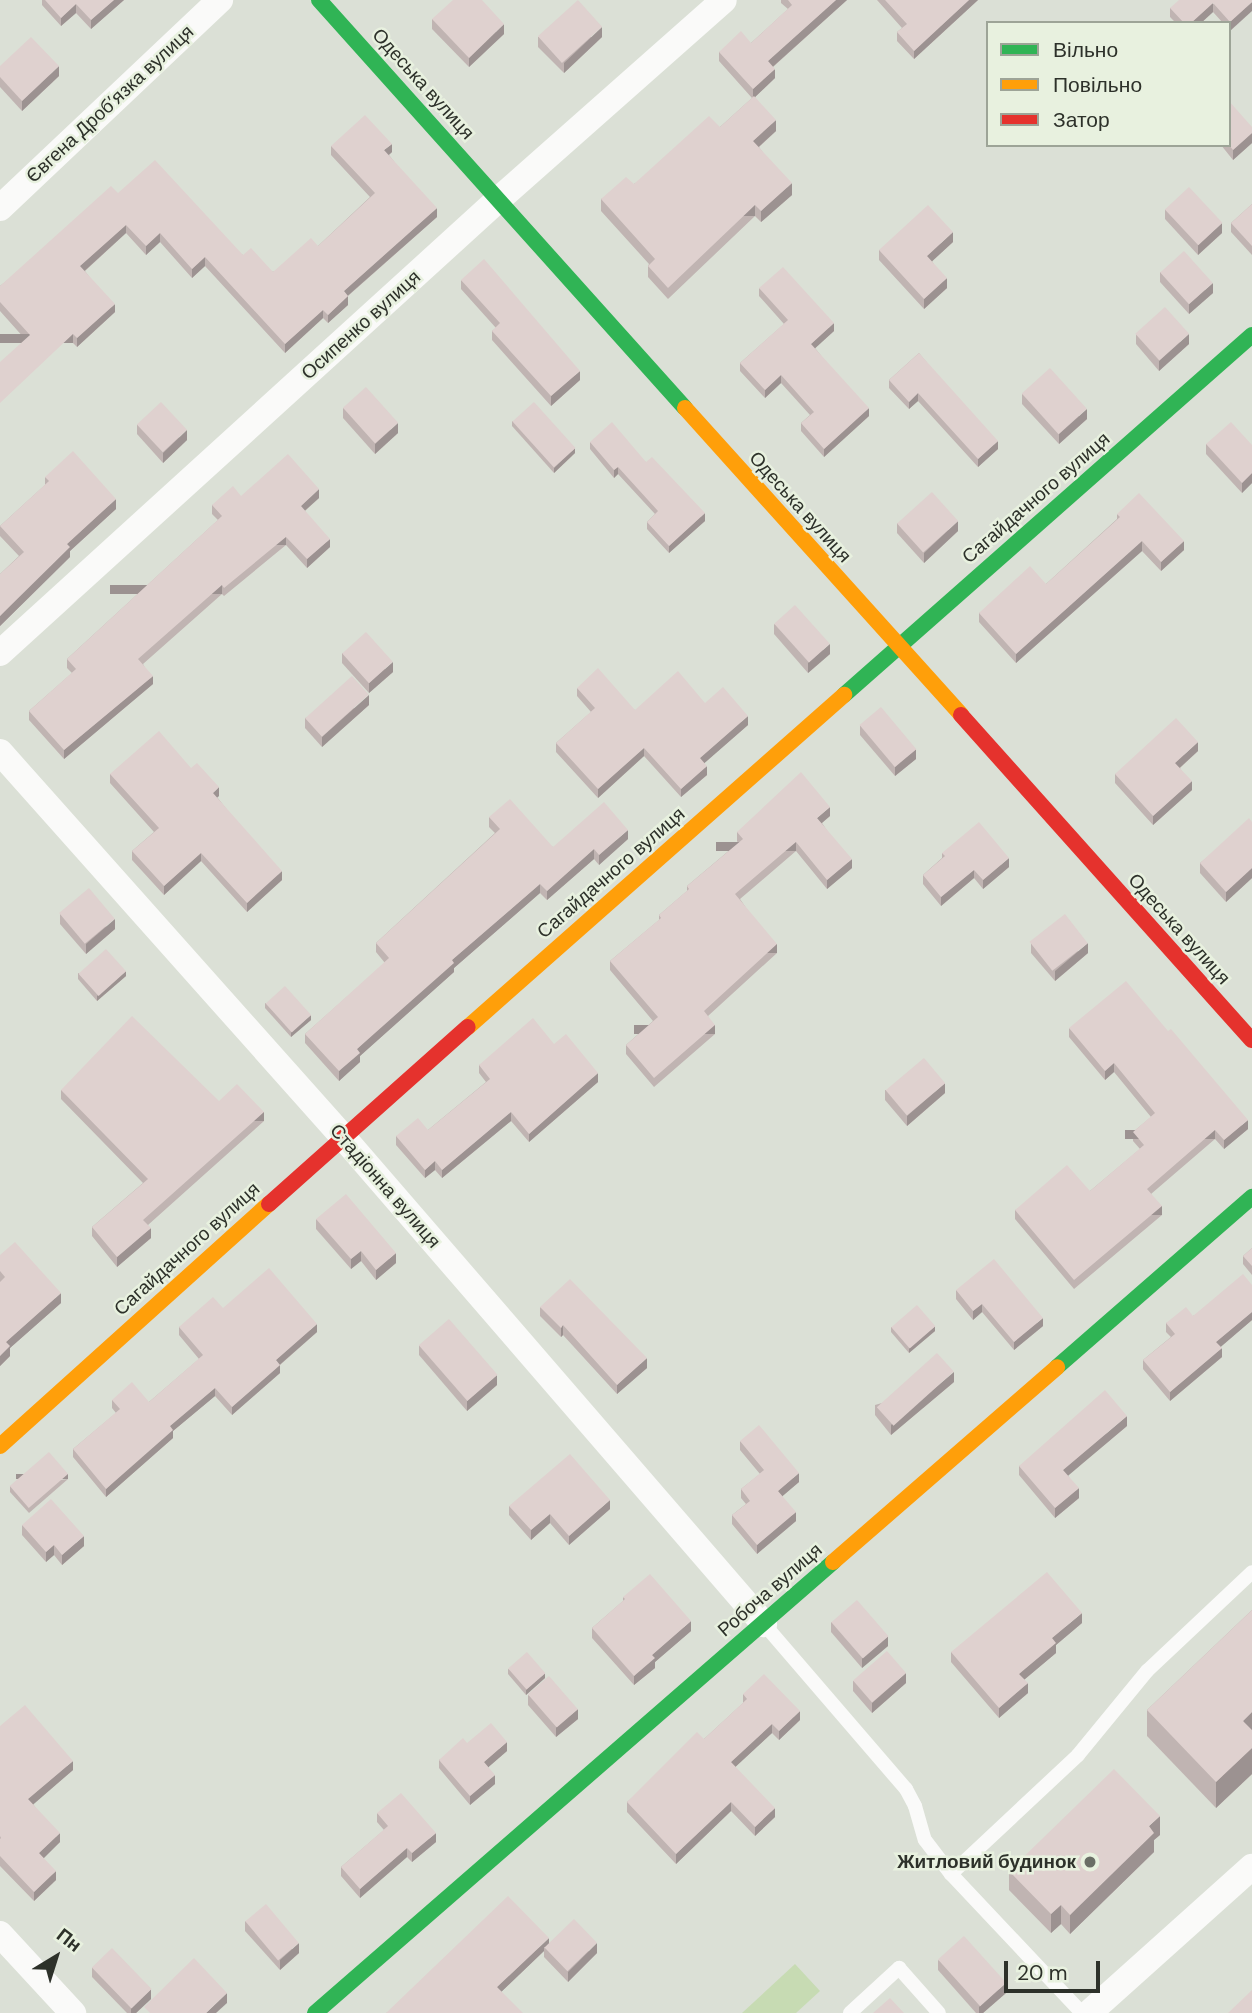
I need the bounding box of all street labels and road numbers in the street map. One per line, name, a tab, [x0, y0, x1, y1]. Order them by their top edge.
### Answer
street label: Євгена Дроб’язка вулиця	[21, 20, 199, 188]
street label: Одеська вулиця	[367, 24, 479, 144]
street label: Осипенко вулиця	[297, 266, 425, 384]
street label: Сагайдачного вулиця	[958, 428, 1114, 568]
street label: Одеська вулиця	[744, 447, 856, 567]
street label: Сагайдачного вулиця	[533, 803, 689, 943]
street label: Одеська вулиця	[1123, 869, 1235, 989]
street label: Стадіонна вулиця	[325, 1119, 445, 1253]
street label: Сагайдачного вулиця	[109, 1178, 265, 1320]
street label: Робоча вулиця	[713, 1539, 827, 1641]

